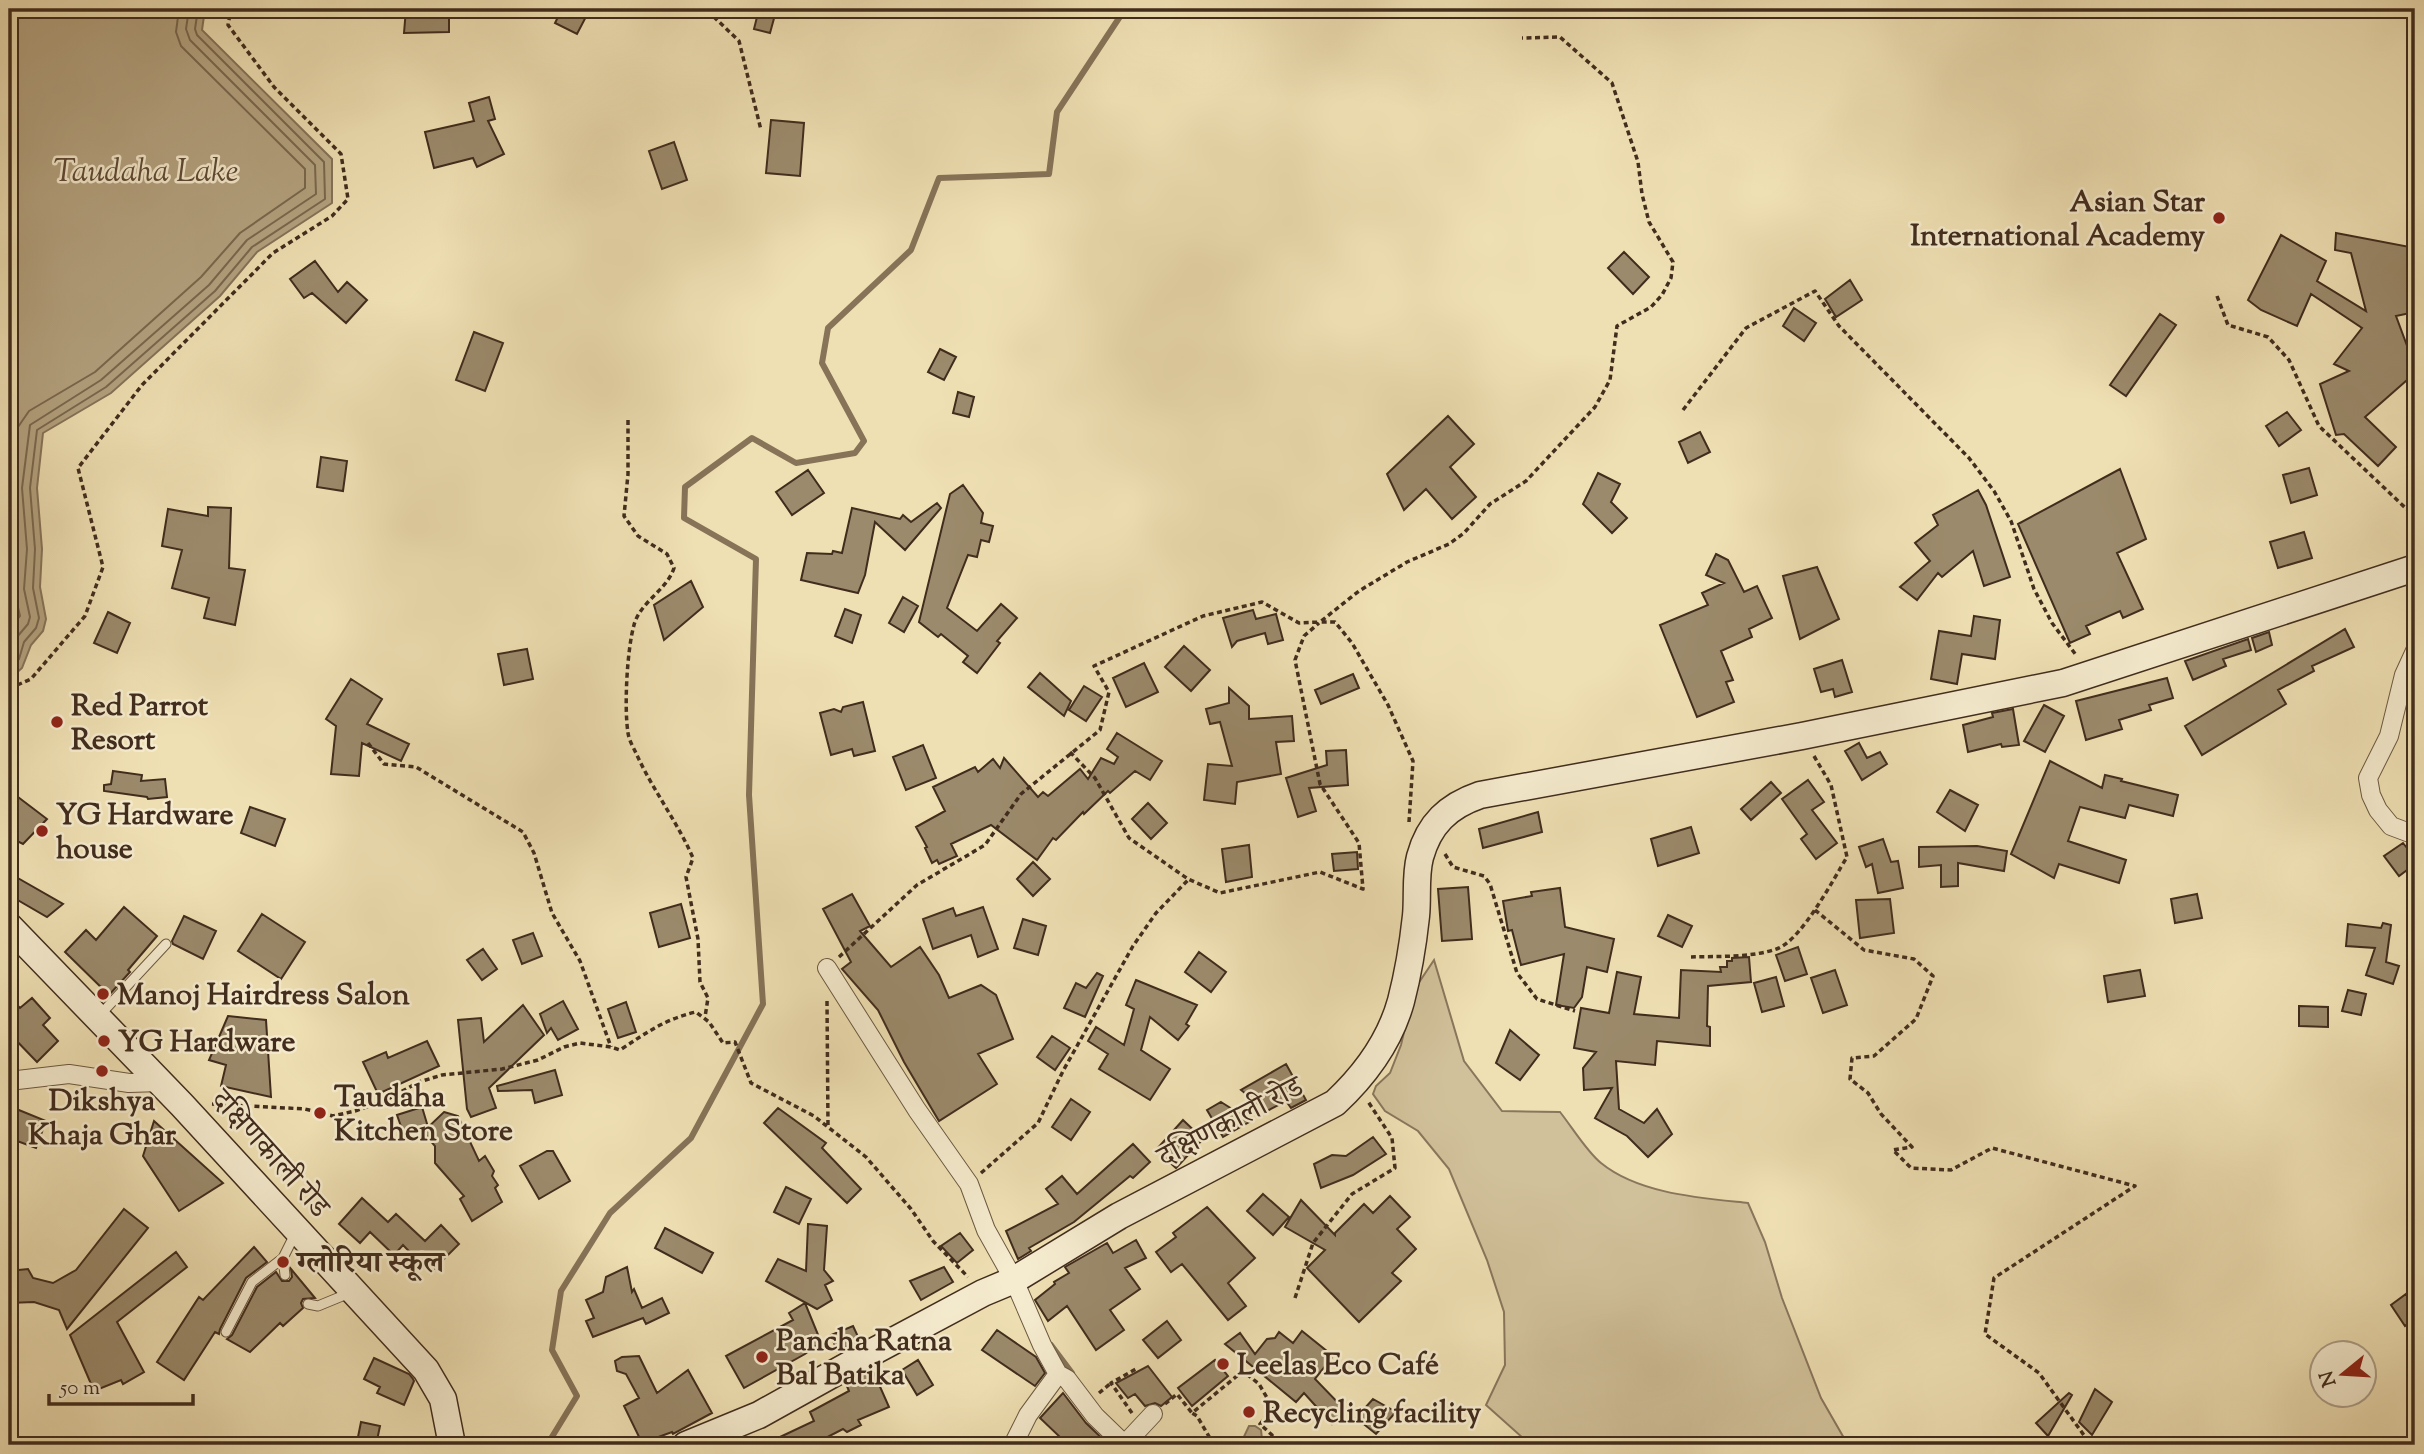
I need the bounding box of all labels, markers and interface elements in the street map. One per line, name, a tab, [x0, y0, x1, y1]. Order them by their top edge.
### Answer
water label: Taudaha Lake	[54, 150, 238, 196]
place label: Asian Star International Academy	[1910, 182, 2206, 259]
marker: Asian Star International Academy	[2211, 210, 2227, 226]
place label: Red Parrot Resort	[71, 686, 209, 763]
marker: Red Parrot Resort	[49, 714, 65, 730]
place label: YG Hardware house	[56, 795, 234, 872]
marker: YG Hardware house	[34, 823, 50, 839]
place label: Manoj Hairdress Salon	[117, 975, 410, 1018]
marker: Manoj Hairdress Salon	[95, 986, 111, 1002]
place label: YG Hardware	[118, 1022, 296, 1065]
marker: YG Hardware	[96, 1033, 112, 1049]
marker: Dikshya Khaja Ghar	[94, 1063, 110, 1079]
street label: दक्षिणकाली रोड	[1149, 1066, 1313, 1181]
place label: Taudaha Kitchen Store	[334, 1077, 513, 1154]
street label: दक्षिणकाली रोड	[199, 1080, 339, 1229]
place label: Dikshya Khaja Ghar	[28, 1081, 177, 1158]
marker: Taudaha Kitchen Store	[312, 1105, 328, 1121]
place label: ग्लोरिया स्कूल	[295, 1243, 447, 1286]
marker: ग्लोरिया स्कूल	[275, 1254, 291, 1270]
place label: Pancha Ratna Bal Batika	[776, 1321, 952, 1398]
north arrow	[2308, 1338, 2378, 1408]
place label: Leelas Eco Café	[1237, 1345, 1439, 1388]
marker: Pancha Ratna Bal Batika	[754, 1349, 770, 1365]
marker: Leelas Eco Café	[1215, 1356, 1231, 1372]
scale bar	[49, 1363, 192, 1407]
text: N	[2314, 1367, 2344, 1390]
text: 50 m	[59, 1374, 100, 1404]
place label: Recycling facility	[1263, 1393, 1481, 1436]
marker: Recycling facility	[1241, 1404, 1257, 1420]

